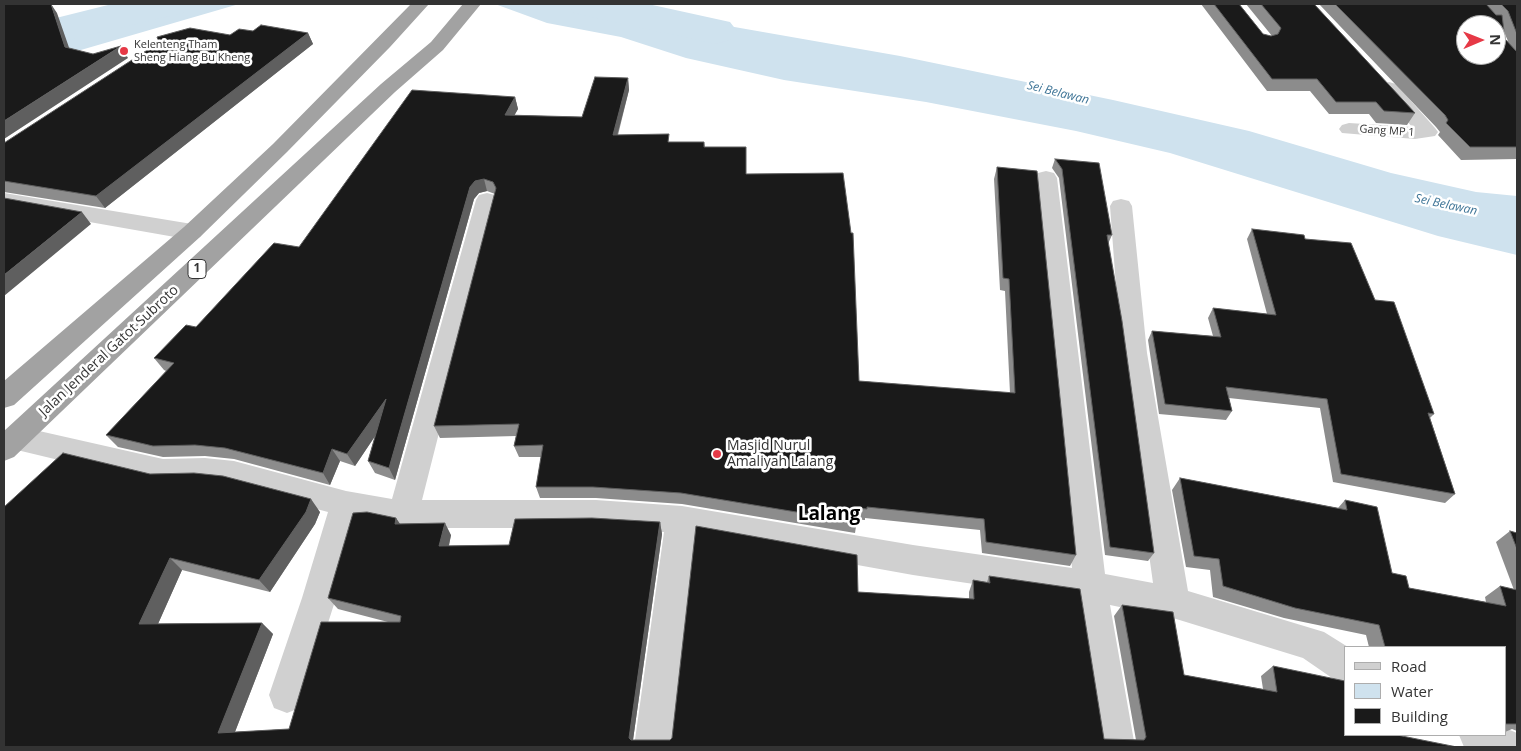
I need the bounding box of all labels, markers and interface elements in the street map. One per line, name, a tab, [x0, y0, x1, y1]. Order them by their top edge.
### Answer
north arrow	[1456, 15, 1506, 65]
text: N	[1486, 34, 1505, 46]
place label: Kelenteng Tham Sheng Hiang Bu Kheng	[134, 38, 250, 64]
marker: Kelenteng Tham Sheng Hiang Bu Kheng	[118, 45, 130, 57]
water label: Sei Belawan	[1025, 78, 1091, 108]
street label: Gang MP 1	[1359, 122, 1415, 140]
water label: Sei Belawan	[1413, 191, 1479, 219]
road number: 1	[188, 260, 206, 278]
street label: Jalan Jenderal Gatot Subroto	[36, 282, 182, 420]
place label: Masjid Nurul Amaliyah Lalang	[727, 438, 833, 471]
marker: Masjid Nurul Amaliyah Lalang	[711, 448, 723, 460]
district label: Lalang	[798, 504, 860, 526]
legend	[1344, 646, 1506, 736]
text: Road	[1391, 656, 1427, 676]
text: Water	[1391, 681, 1433, 701]
text: Building	[1391, 706, 1448, 726]

